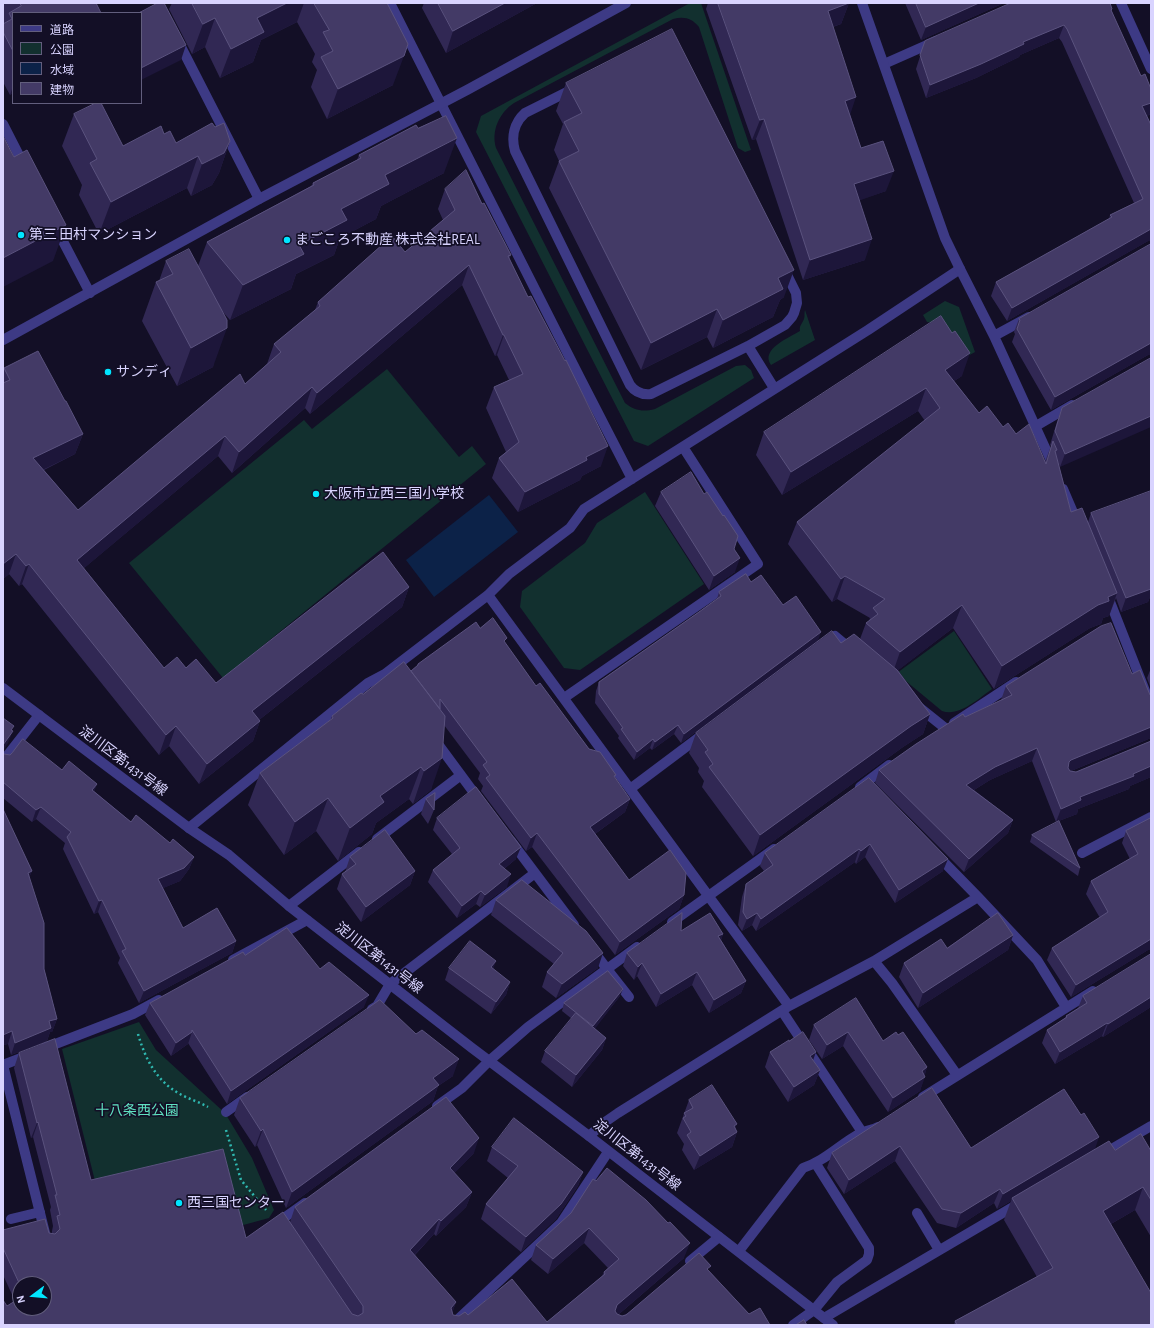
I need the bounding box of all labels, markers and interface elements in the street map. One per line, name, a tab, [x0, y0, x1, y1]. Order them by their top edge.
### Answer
legend	[12, 12, 142, 104]
text: 道路	[50, 24, 74, 36]
text: 公園	[50, 44, 74, 56]
text: 水域	[50, 64, 74, 76]
text: 建物	[50, 84, 74, 96]
place label: 第三 田村マンション	[29, 227, 157, 243]
marker: 第三 田村マンション	[16, 230, 26, 240]
place label: まごころ不動産 株式会社REAL	[295, 232, 480, 248]
marker: まごころ不動産 株式会社REAL	[282, 235, 292, 245]
place label: サンディ	[116, 364, 172, 380]
marker: サンディ	[103, 367, 113, 377]
place label: 大阪市立西三国小学校	[324, 486, 464, 502]
marker: 大阪市立西三国小学校	[311, 489, 321, 499]
street label: 淀川区第1431号線	[76, 722, 170, 800]
street label: 淀川区第1431号線	[332, 919, 426, 997]
park label: 十八条西公園	[95, 1103, 179, 1119]
street label: 淀川区第1431号線	[590, 1116, 684, 1194]
place label: 西三国センター	[187, 1195, 285, 1211]
marker: 西三国センター	[174, 1198, 184, 1208]
north arrow	[12, 1276, 52, 1316]
text: N	[15, 1294, 27, 1304]

